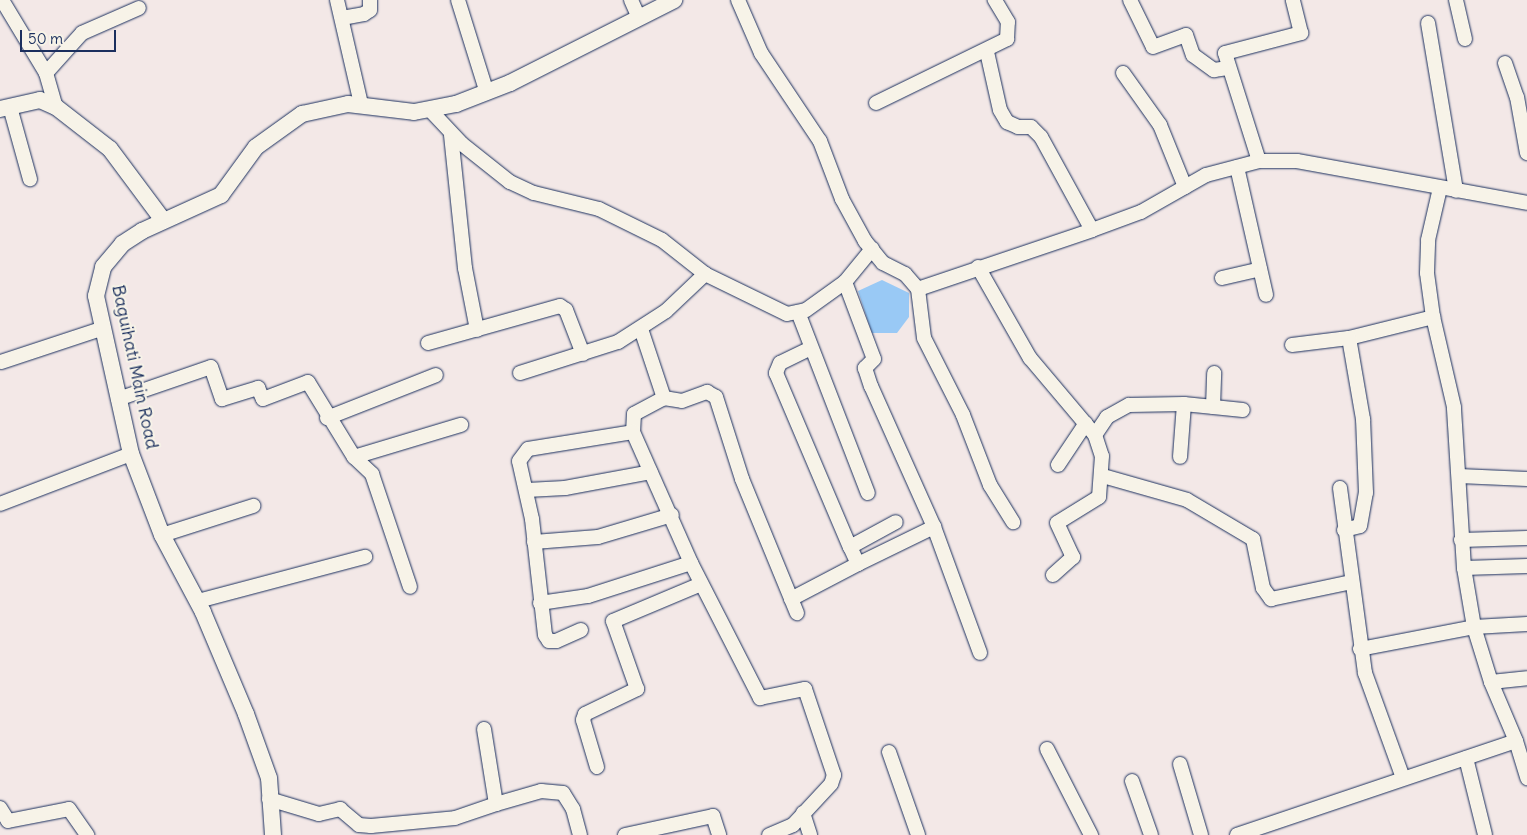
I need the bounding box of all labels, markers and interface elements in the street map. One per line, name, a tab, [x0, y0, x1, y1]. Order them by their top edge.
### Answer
scale bar	[22, 20, 119, 52]
text: 50 m	[28, 29, 63, 48]
street label: Baguihati Main Road	[107, 283, 163, 451]

